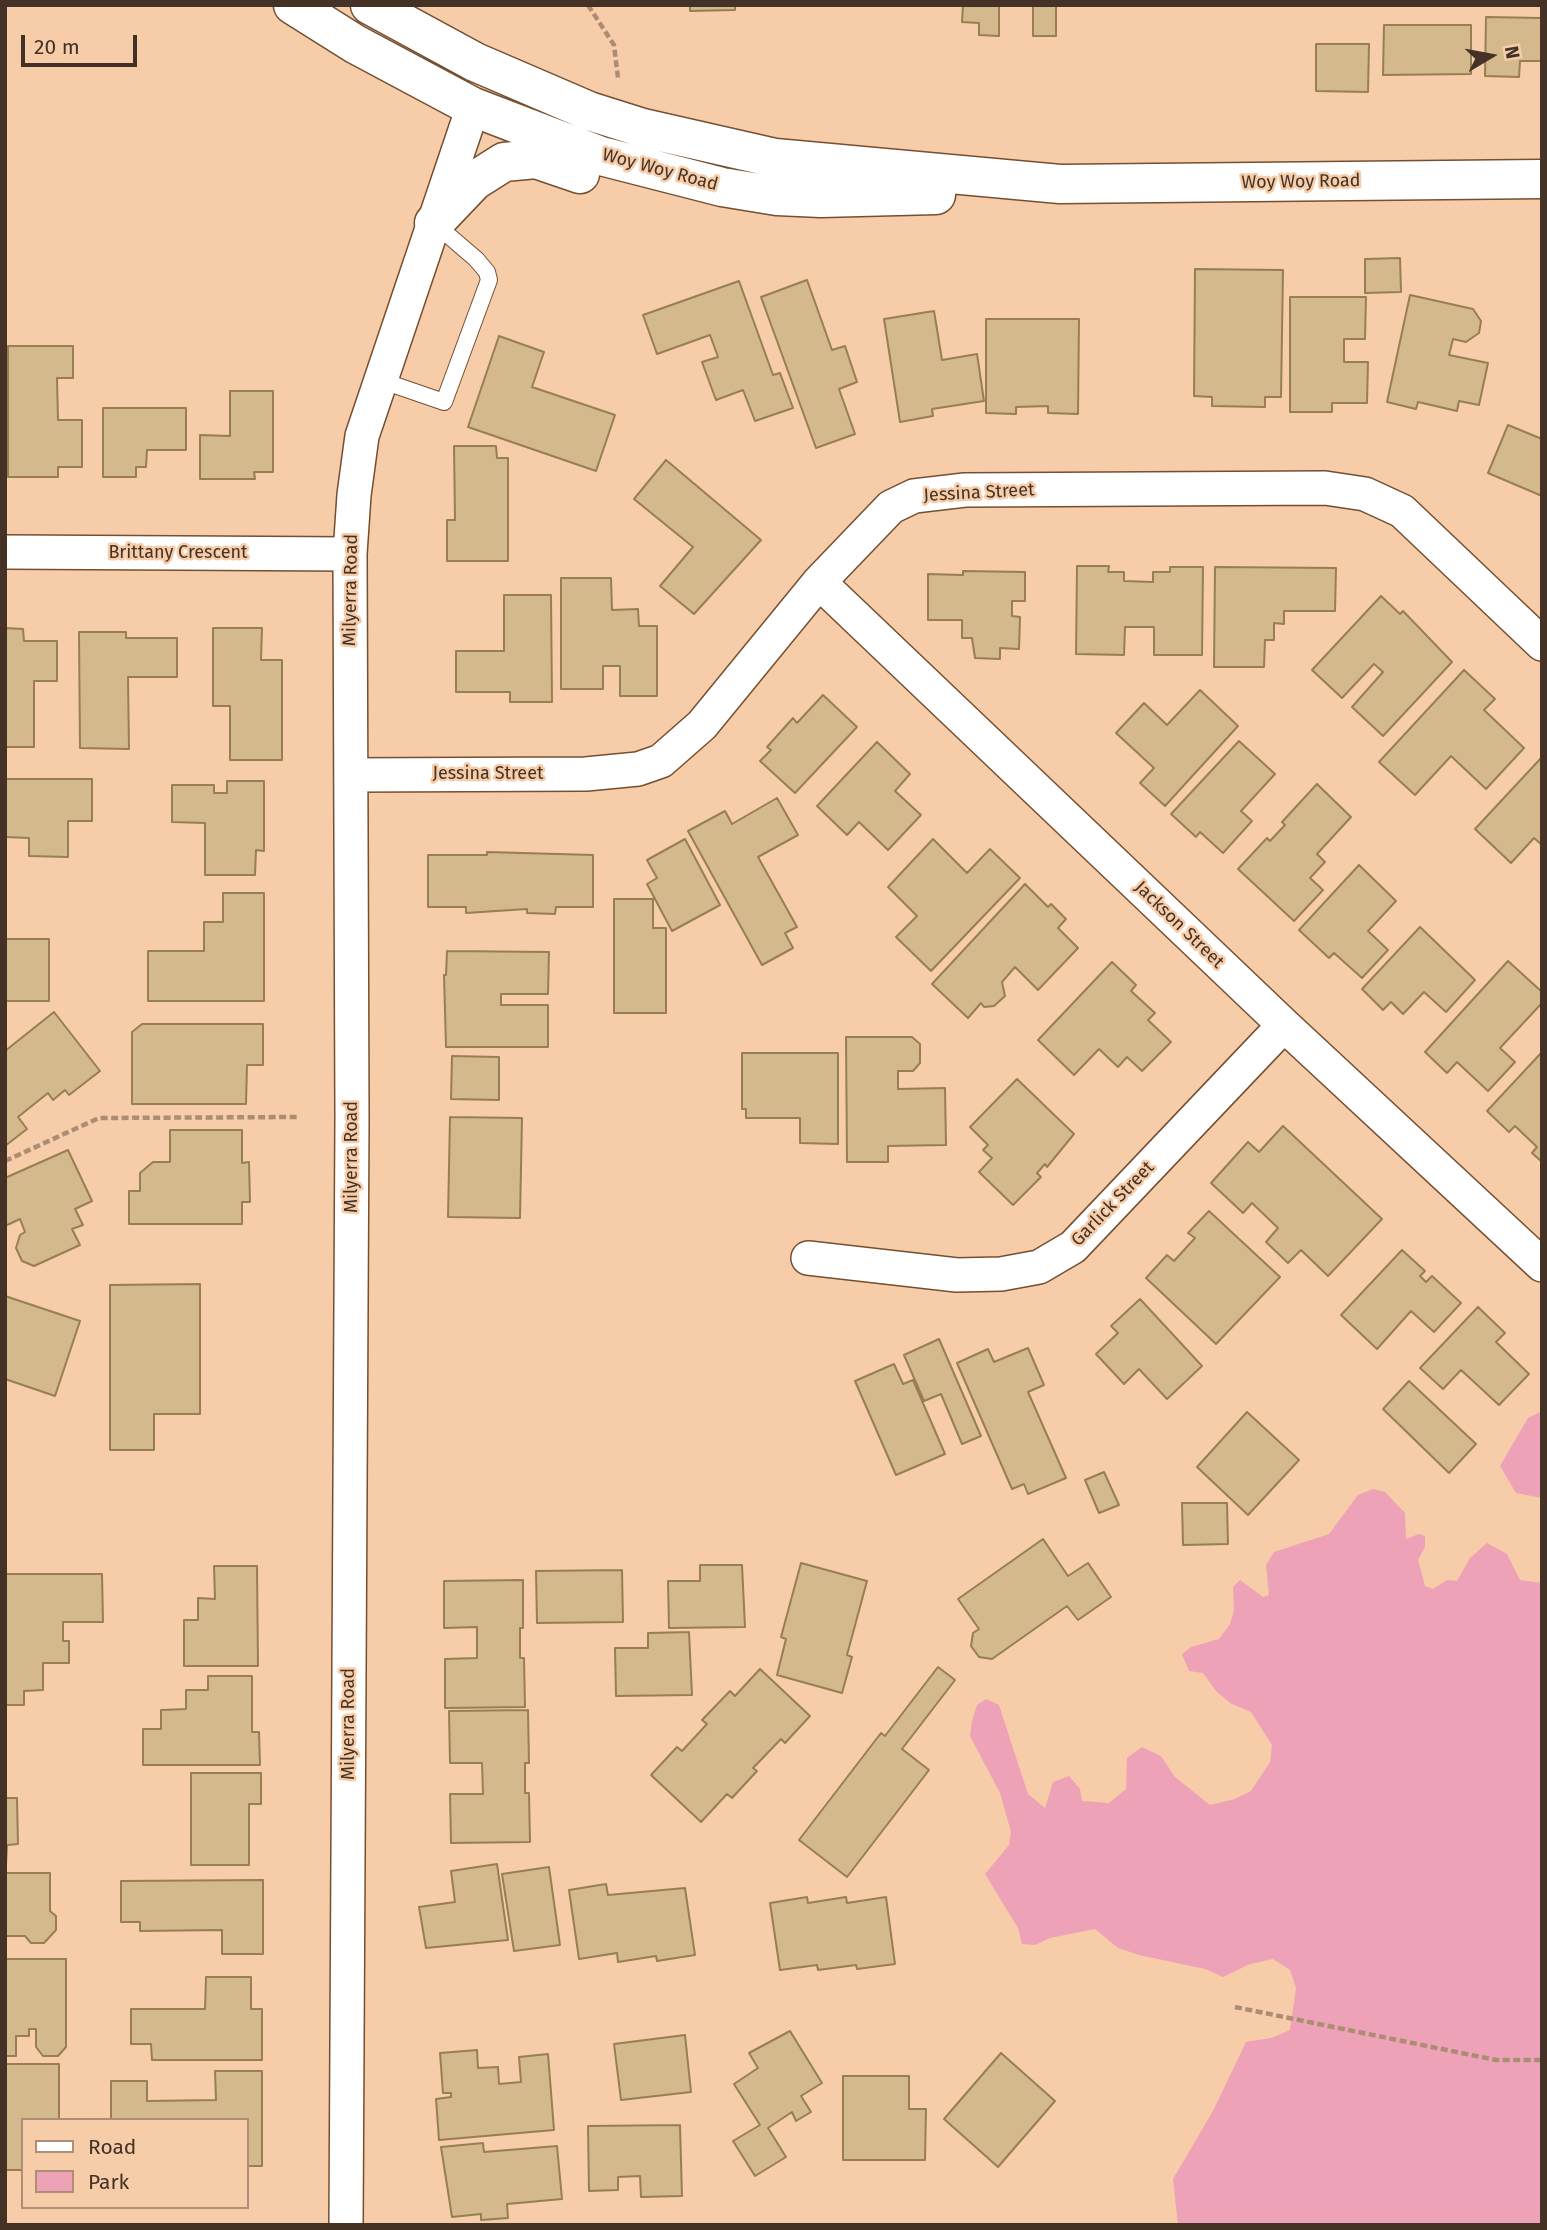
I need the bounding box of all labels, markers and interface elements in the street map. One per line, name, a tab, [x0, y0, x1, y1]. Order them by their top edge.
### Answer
scale bar	[24, 21, 140, 65]
north arrow	[1456, 21, 1526, 91]
text: 20 m	[34, 34, 80, 60]
text: N	[1500, 44, 1525, 60]
street label: Woy Woy Road	[600, 144, 720, 196]
street label: Woy Woy Road	[1241, 170, 1361, 194]
street label: Jessina Street	[923, 479, 1035, 507]
street label: Milyerra Road	[339, 534, 363, 646]
street label: Brittany Crescent	[108, 542, 248, 564]
street label: Jessina Street	[433, 763, 543, 785]
street label: Jackson Street	[1130, 877, 1228, 973]
street label: Milyerra Road	[341, 1101, 363, 1213]
street label: Garlick Street	[1067, 1157, 1159, 1251]
street label: Milyerra Road	[338, 1668, 360, 1780]
legend	[21, 2118, 248, 2209]
text: Road	[88, 2134, 136, 2160]
text: Park	[88, 2169, 129, 2195]

